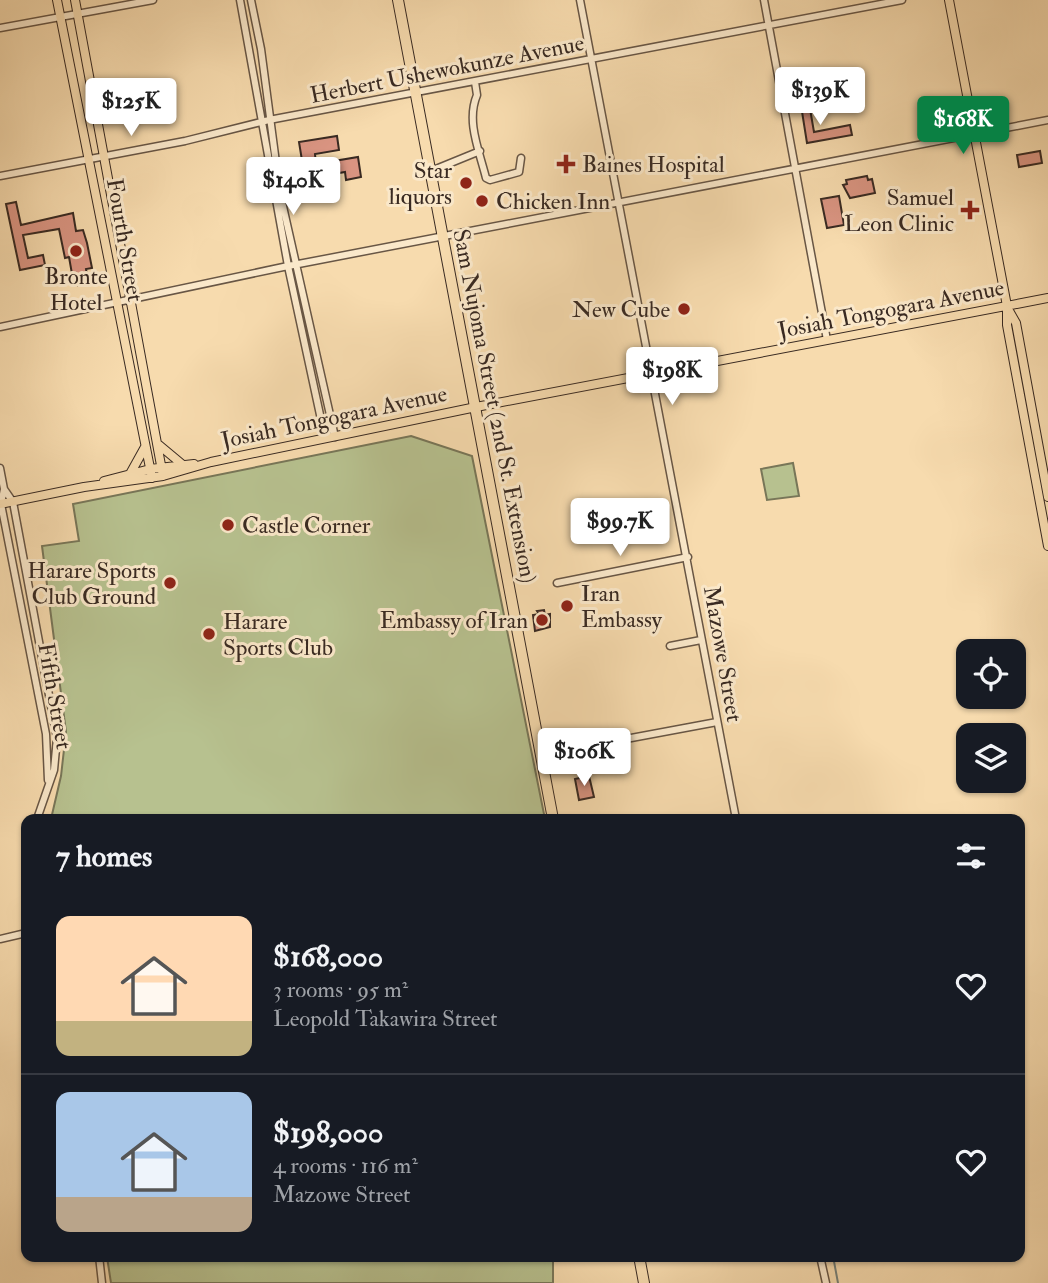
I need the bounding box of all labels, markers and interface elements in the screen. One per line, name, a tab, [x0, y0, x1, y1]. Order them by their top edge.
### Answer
street label: Herbert Ushewokunze Avenue	[308, 28, 587, 110]
pin: $139K	[771, 68, 869, 127]
text: $139K	[791, 75, 849, 104]
pin: $125K	[82, 78, 180, 138]
text: $125K	[101, 86, 161, 115]
pin: $168K	[914, 96, 1012, 156]
text: $168K	[933, 104, 993, 133]
place label: Baines Hospital	[582, 150, 725, 180]
marker: Baines Hospital	[556, 154, 576, 174]
place label: Star liquors	[389, 156, 452, 211]
pin: $140K	[244, 158, 342, 217]
text: $140K	[262, 165, 324, 194]
marker: Star liquors	[458, 175, 474, 191]
street label: Fourth Street	[100, 176, 150, 304]
place label: Samuel Leon Clinic	[844, 183, 954, 238]
place label: Chicken Inn	[496, 187, 610, 216]
marker: Chicken Inn	[474, 193, 490, 209]
marker: Samuel Leon Clinic	[960, 200, 980, 220]
street label: Sam Nujoma Street (2nd St. Extension)	[446, 227, 544, 585]
marker: Bronte Hotel	[68, 243, 84, 259]
place label: Bronte Hotel	[44, 262, 108, 317]
street label: Josiah Tongogara Avenue	[774, 273, 1007, 345]
place label: New Cube	[572, 295, 670, 324]
marker: New Cube	[676, 301, 692, 317]
pin: $198K	[623, 348, 721, 407]
text: $198K	[642, 355, 702, 384]
street label: Josiah Tongogara Avenue	[218, 379, 450, 455]
pin: $99.7K	[563, 498, 677, 558]
text: $99.7K	[587, 506, 653, 535]
place label: Castle Corner	[242, 511, 371, 540]
marker: Castle Corner	[220, 517, 236, 533]
place label: Harare Sports Club Ground	[27, 556, 156, 611]
marker: Harare Sports Club Ground	[162, 575, 178, 591]
place label: Iran Embassy	[581, 579, 663, 634]
street label: Mazowe Street	[697, 584, 749, 724]
marker: Iran Embassy	[559, 598, 575, 614]
place label: Embassy of Iran	[380, 606, 528, 635]
place label: Harare Sports Club	[223, 607, 333, 663]
marker: Embassy of Iran	[534, 612, 550, 628]
marker: Harare Sports Club	[201, 626, 217, 642]
map controls	[956, 639, 1026, 793]
button: locate	[956, 639, 1026, 709]
street label: Fifth Street	[31, 640, 79, 752]
button: layers	[956, 723, 1026, 793]
pin: $106K	[535, 728, 633, 788]
text: $106K	[554, 736, 614, 765]
icon: filters	[952, 837, 990, 875]
text: 7 homes	[56, 838, 152, 875]
text: $168,000	[273, 938, 383, 975]
icon: home	[112, 944, 196, 1028]
icon: heart	[952, 967, 990, 1005]
text: 3 rooms · 95 m²	[273, 975, 408, 1004]
text: Leopold Takawira Street	[273, 1004, 497, 1033]
text: $198,000	[273, 1114, 383, 1151]
icon: home	[112, 1120, 196, 1204]
icon: heart	[952, 1143, 990, 1181]
text: 4 rooms · 116 m²	[273, 1151, 418, 1180]
text: Mazowe Street	[273, 1180, 411, 1209]

